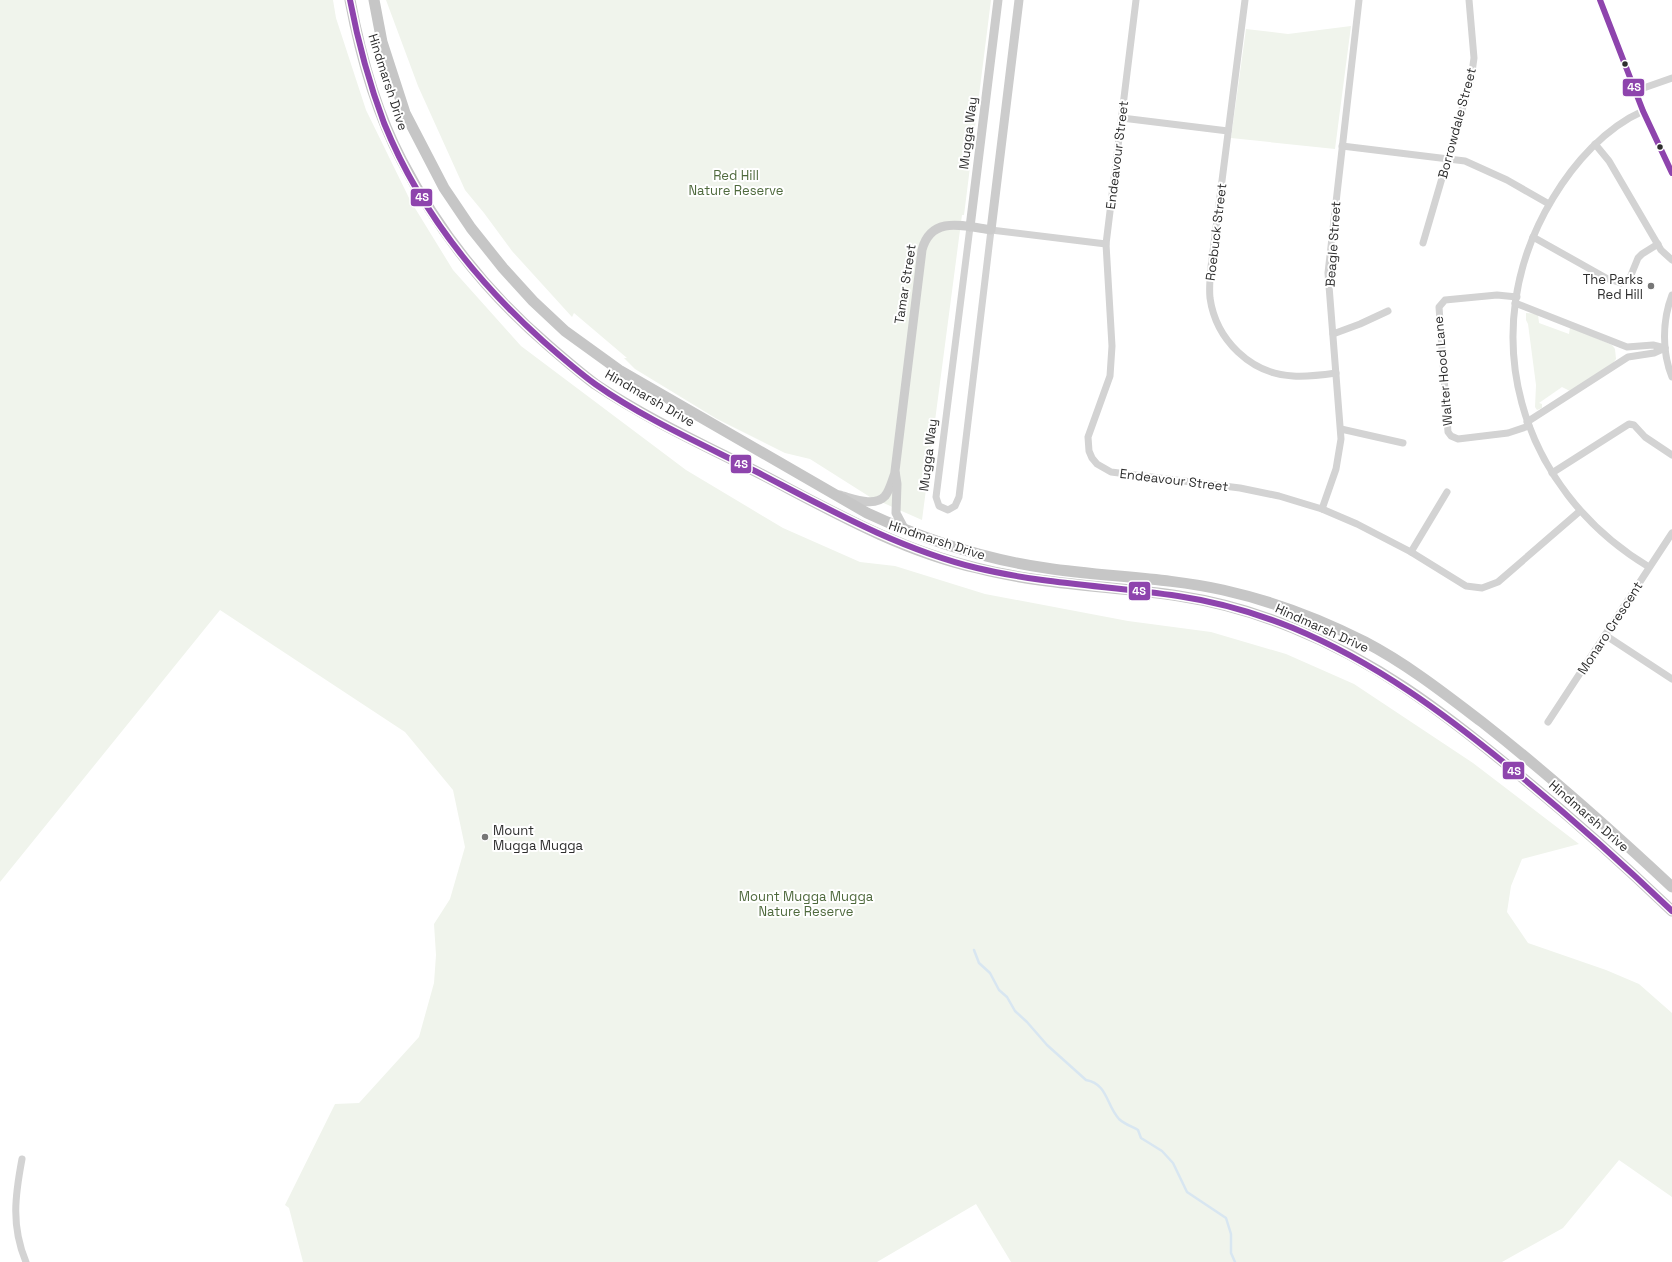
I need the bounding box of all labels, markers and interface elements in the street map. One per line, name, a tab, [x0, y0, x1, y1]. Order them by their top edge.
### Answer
street label: Hindmarsh Drive	[364, 31, 412, 133]
unlabelled marker	[1620, 59, 1630, 69]
street label: Borrowdale Street	[1434, 66, 1480, 180]
line badge: 4S	[1622, 78, 1645, 97]
text: 4S	[1627, 80, 1641, 94]
street label: Mugga Way	[955, 96, 981, 170]
street label: Endeavour Street	[1102, 100, 1132, 210]
unlabelled marker	[1655, 142, 1665, 152]
park label: Red Hill Nature Reserve	[688, 167, 784, 199]
street label: Roebuck Street	[1202, 182, 1230, 282]
line badge: 4S	[410, 188, 433, 207]
text: 4S	[415, 190, 429, 204]
street label: Beagle Street	[1322, 201, 1344, 287]
street label: Tamar Street	[890, 243, 920, 325]
place label: The Parks Red Hill	[1583, 271, 1643, 303]
marker: The Parks Red Hill	[1646, 281, 1656, 291]
street label: Walter Hood Lane	[1430, 315, 1456, 427]
street label: Hindmarsh Drive	[602, 365, 698, 431]
street label: Mugga Way	[915, 418, 941, 492]
line badge: 4S	[730, 454, 752, 474]
text: 4S	[734, 457, 748, 471]
street label: Endeavour Street	[1119, 465, 1229, 495]
street label: Hindmarsh Drive	[886, 516, 988, 564]
street label: Monaro Crescent	[1574, 578, 1646, 678]
line badge: 4S	[1128, 581, 1151, 601]
text: 4S	[1132, 584, 1146, 598]
street label: Hindmarsh Drive	[1273, 600, 1371, 656]
line badge: 4S	[1502, 761, 1525, 780]
text: 4S	[1507, 764, 1521, 778]
street label: Hindmarsh Drive	[1545, 777, 1633, 855]
place label: Mount Mugga Mugga	[493, 822, 584, 854]
marker: Mount Mugga Mugga	[480, 832, 490, 842]
park label: Mount Mugga Mugga Nature Reserve	[739, 888, 874, 920]

